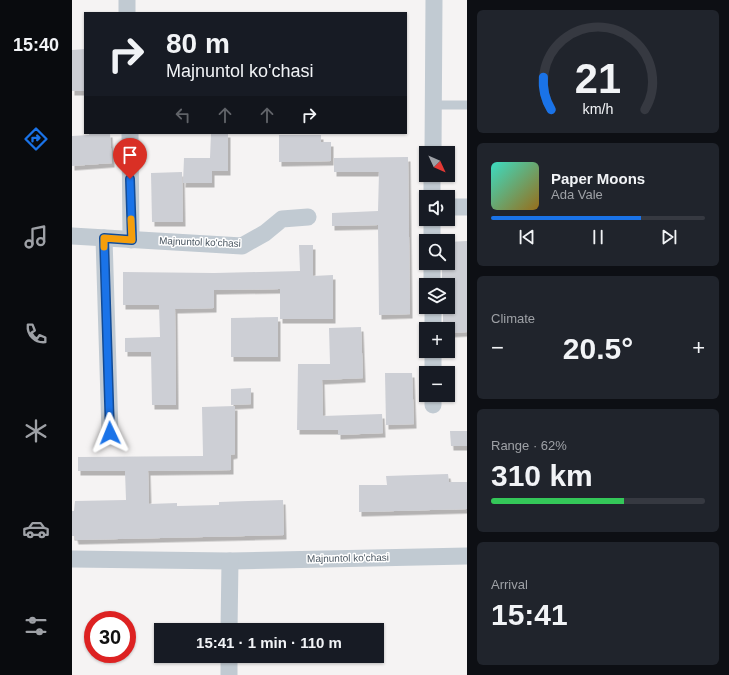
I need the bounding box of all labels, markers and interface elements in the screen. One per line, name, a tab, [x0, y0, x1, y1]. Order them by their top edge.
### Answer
icon: right	[100, 28, 152, 80]
text: 80 m	[166, 28, 230, 59]
text: 15:40	[13, 35, 59, 55]
text: 21	[575, 54, 621, 101]
text: Majnuntol ko'chasi	[166, 61, 314, 81]
text: km/h	[583, 100, 614, 116]
icon: left	[172, 104, 194, 126]
icon: ahead	[214, 104, 236, 126]
icon: ahead	[256, 104, 278, 126]
icon: right	[298, 104, 320, 126]
icon: directions	[22, 125, 50, 153]
pin	[113, 138, 147, 179]
icon: arrive	[119, 144, 141, 166]
north arrow	[419, 146, 455, 182]
map controls	[419, 146, 455, 402]
text: Paper Moons	[551, 170, 645, 187]
text: Ada Vale	[551, 187, 603, 202]
button: sound	[419, 190, 455, 226]
icon: music	[22, 223, 50, 251]
icon: previous	[516, 226, 538, 248]
icon: pause	[587, 226, 609, 248]
icon: next	[658, 226, 680, 248]
button: search	[419, 234, 455, 270]
street label: Majnuntol ko'chasi	[159, 235, 241, 249]
button: layers	[419, 278, 455, 314]
text: Climate	[491, 311, 535, 326]
icon: phone	[22, 320, 50, 348]
button: +	[419, 322, 455, 358]
text: 20.5°	[563, 332, 633, 365]
text: −	[491, 335, 504, 360]
text: +	[692, 335, 705, 360]
button: −	[419, 366, 455, 402]
position arrow	[89, 412, 131, 454]
icon: climate	[22, 417, 50, 445]
text: Range · 62%	[491, 438, 567, 453]
text: 310 km	[491, 459, 593, 492]
icon: car	[22, 515, 50, 543]
street label: Majnuntol ko'chasi	[307, 552, 389, 564]
text: Arrival	[491, 577, 528, 592]
text: 15:41	[491, 598, 568, 631]
speed limit sign: 30	[84, 611, 136, 663]
icon: filters	[22, 612, 50, 640]
text: 15:41 · 1 min · 110 m	[196, 634, 342, 651]

